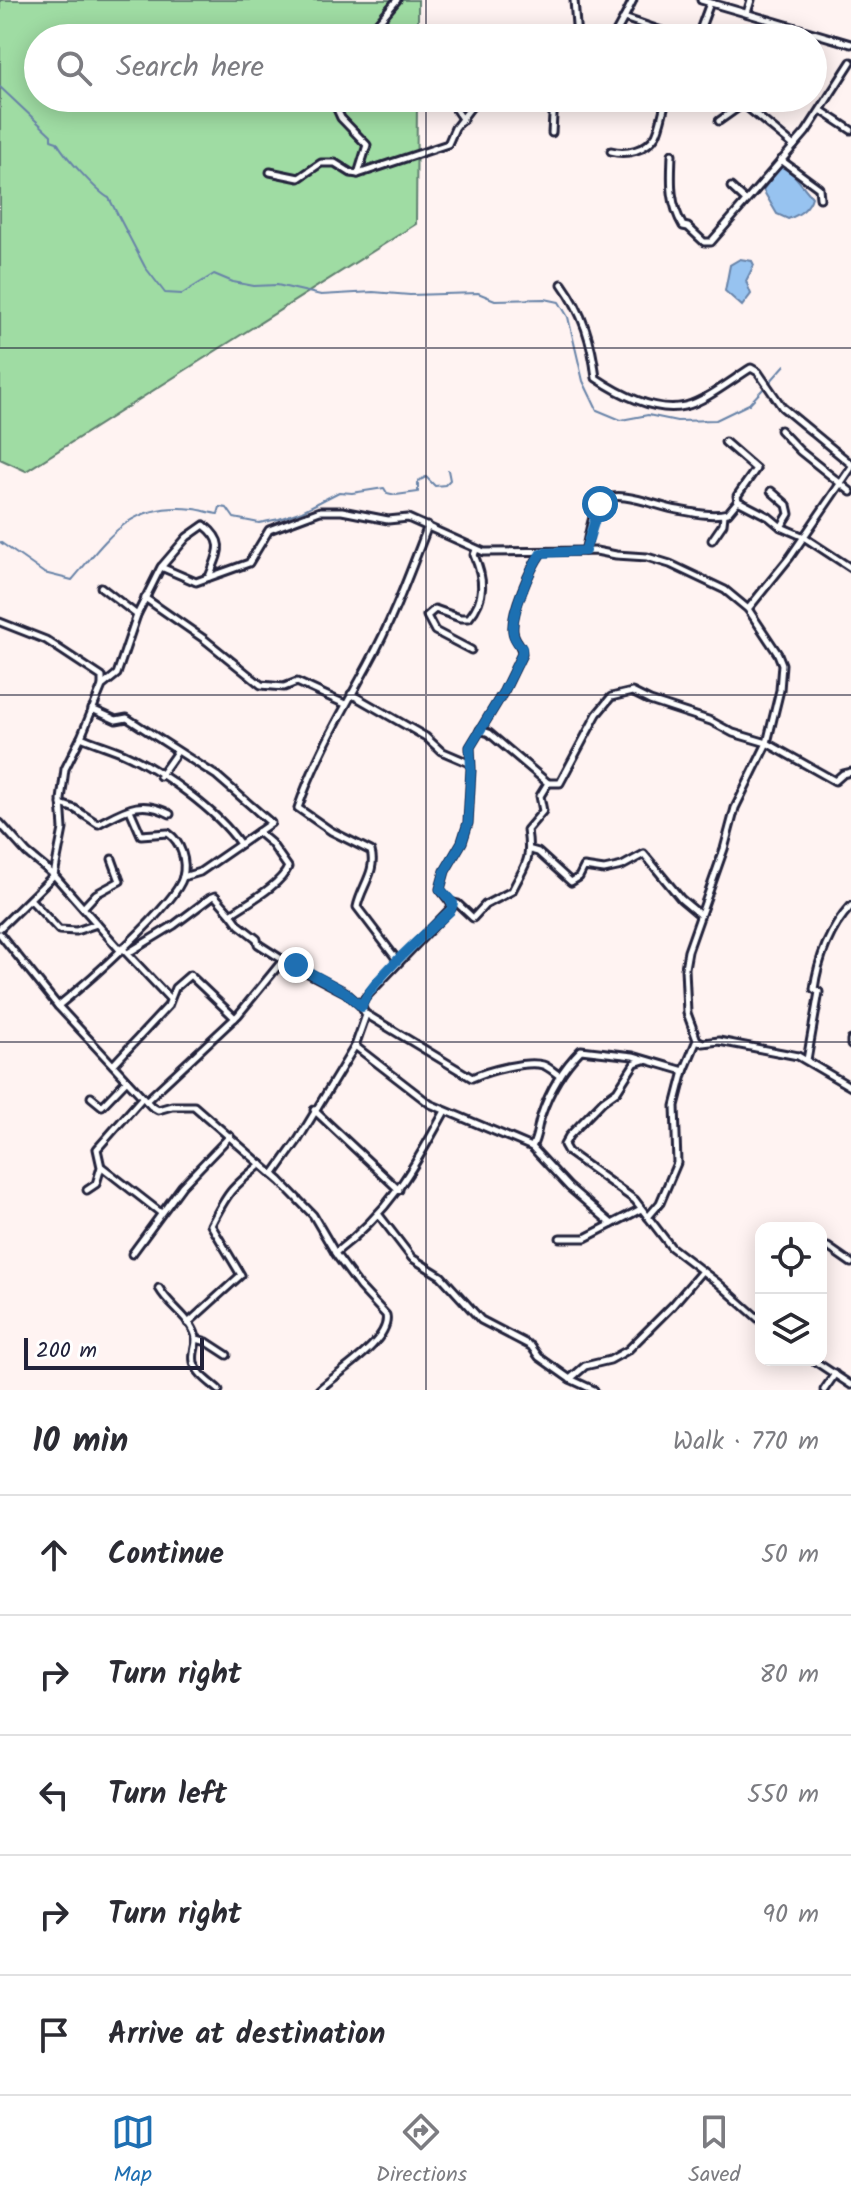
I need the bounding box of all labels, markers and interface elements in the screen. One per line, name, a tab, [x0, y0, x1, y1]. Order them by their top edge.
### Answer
search box	[24, 24, 827, 112]
text: Search here	[116, 44, 264, 92]
icon: search	[52, 46, 96, 90]
route start	[582, 486, 618, 522]
route end	[278, 947, 314, 983]
map controls	[755, 1222, 827, 1366]
button: locate	[755, 1222, 827, 1294]
button: layers	[755, 1294, 827, 1366]
scale bar	[24, 1334, 204, 1370]
text: 200 m	[36, 1334, 97, 1369]
text: 10 min	[32, 1415, 128, 1469]
text: Walk · 770 m	[673, 1421, 819, 1463]
text: Continue	[108, 1531, 224, 1579]
icon: ahead	[32, 1533, 76, 1577]
text: 50 m	[761, 1534, 819, 1576]
text: Turn right	[108, 1651, 241, 1699]
icon: right	[32, 1653, 76, 1697]
text: 80 m	[759, 1654, 819, 1696]
text: Turn left	[108, 1771, 227, 1819]
icon: left	[32, 1773, 76, 1817]
text: 550 m	[747, 1774, 819, 1816]
text: Turn right	[108, 1891, 241, 1939]
icon: right	[32, 1893, 76, 1937]
text: 90 m	[762, 1894, 819, 1936]
text: Arrive at destination	[108, 2011, 385, 2059]
icon: arrive	[32, 2013, 76, 2057]
tab: Map	[111, 2110, 155, 2193]
tab: Directions	[376, 2110, 467, 2193]
tab: Saved	[688, 2110, 740, 2193]

